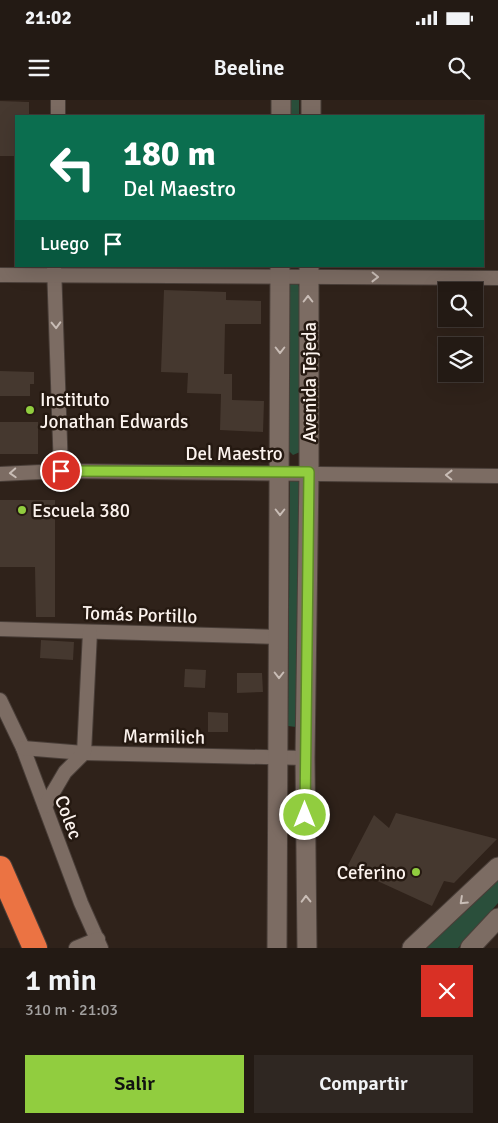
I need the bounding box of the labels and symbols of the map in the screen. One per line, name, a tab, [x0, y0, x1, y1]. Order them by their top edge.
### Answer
one-way arrow	[371, 272, 379, 282]
one-way arrow	[303, 295, 314, 303]
one-way arrow	[51, 322, 61, 329]
street label: Avenida Tejeda	[298, 322, 322, 442]
one-way arrow	[275, 346, 285, 354]
place label: Instituto Jonathan Edwards	[40, 388, 188, 434]
marker: Instituto Jonathan Edwards	[24, 404, 36, 416]
street label: Del Maestro	[185, 442, 283, 466]
pin	[40, 450, 82, 492]
one-way arrow	[9, 468, 17, 479]
one-way arrow	[445, 470, 453, 480]
place label: Escuela 380	[32, 499, 130, 523]
marker: Escuela 380	[16, 504, 28, 516]
one-way arrow	[275, 509, 285, 517]
street label: Tomás Portillo	[82, 601, 198, 629]
one-way arrow	[274, 672, 284, 679]
street label: Marmilich	[123, 724, 205, 750]
position arrow	[278, 788, 330, 840]
street label: Colec	[49, 792, 87, 843]
place label: Ceferino	[337, 861, 406, 885]
marker: Ceferino	[410, 866, 422, 878]
one-way arrow	[301, 895, 311, 903]
one-way arrow	[460, 895, 469, 904]

